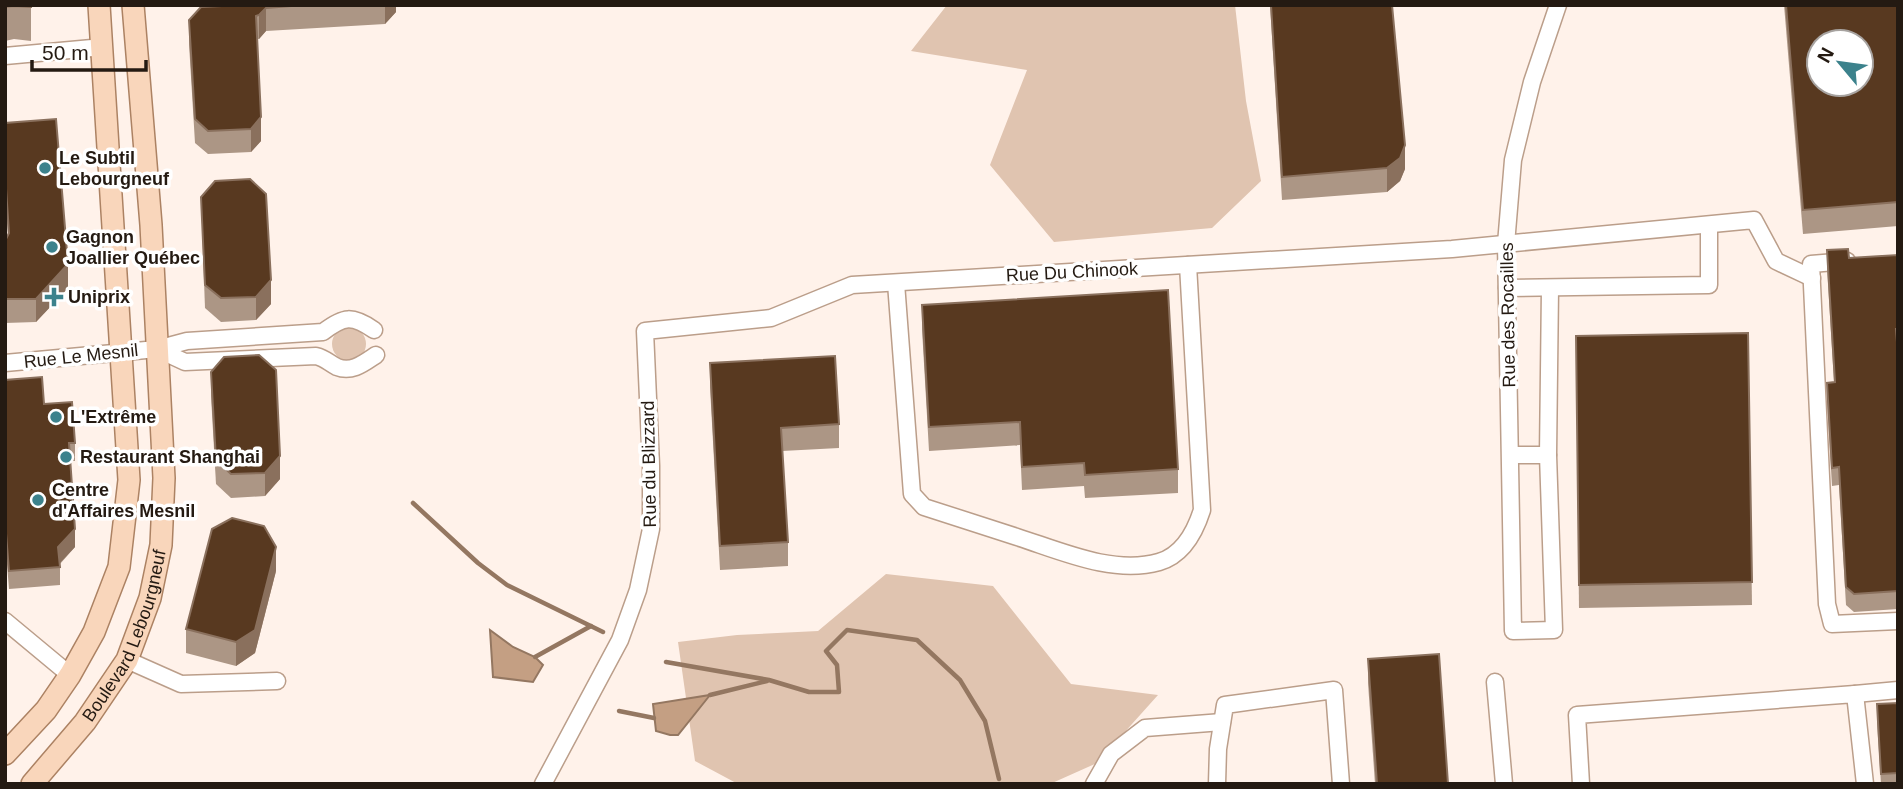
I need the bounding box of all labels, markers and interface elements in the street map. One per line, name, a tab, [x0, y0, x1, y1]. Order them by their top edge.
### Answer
scale bar	[32, 28, 145, 72]
north arrow	[1805, 28, 1875, 98]
text: 50 m	[42, 41, 89, 64]
text: N	[1813, 44, 1838, 66]
place label: Le Subtil Lebourgneuf	[59, 148, 170, 189]
marker: Le Subtil Lebourgneuf	[37, 160, 53, 176]
place label: Gagnon Joallier Québec	[66, 227, 200, 268]
marker: Gagnon Joallier Québec	[44, 239, 60, 255]
street label: Rue des Rocailles	[1497, 242, 1519, 388]
street label: Rue Du Chinook	[1006, 259, 1139, 285]
place label: Uniprix	[68, 287, 130, 307]
marker: Uniprix	[46, 289, 62, 305]
street label: Rue Le Mesnil	[23, 340, 139, 372]
street label: Rue du Blizzard	[638, 400, 660, 528]
place label: L'Extrême	[70, 407, 156, 427]
marker: L'Extrême	[48, 409, 64, 425]
place label: Restaurant Shanghai	[80, 447, 260, 467]
marker: Restaurant Shanghai	[58, 449, 74, 465]
place label: Centre d'Affaires Mesnil	[52, 480, 195, 521]
marker: Centre d'Affaires Mesnil	[30, 492, 46, 508]
street label: Boulevard Lebourgneuf	[78, 547, 170, 725]

